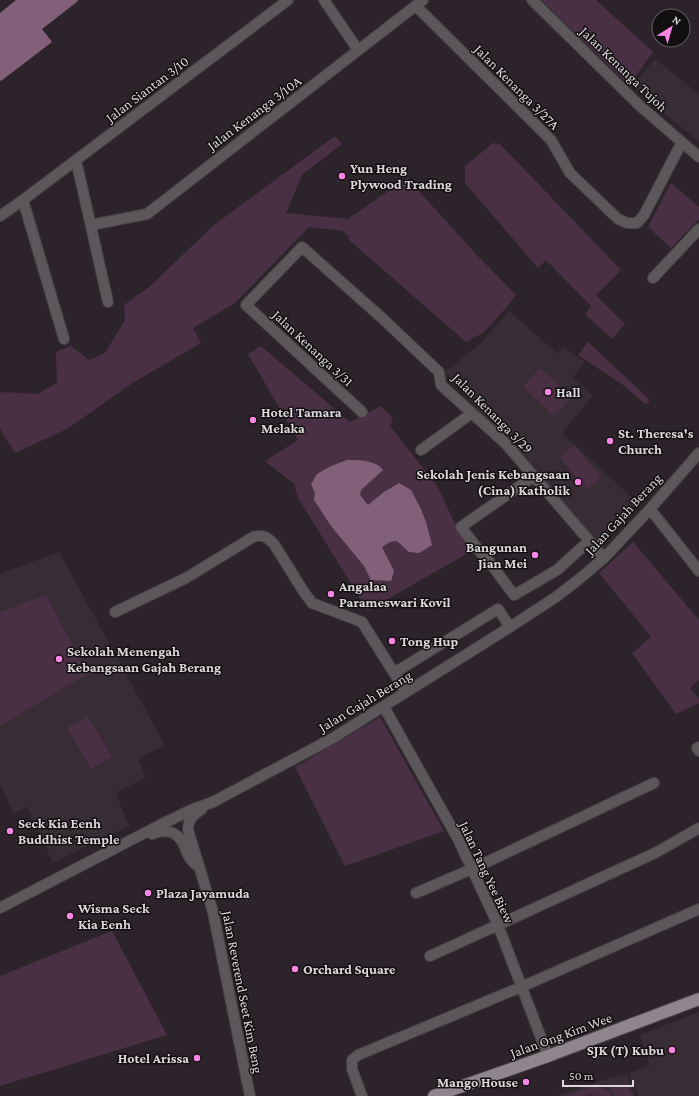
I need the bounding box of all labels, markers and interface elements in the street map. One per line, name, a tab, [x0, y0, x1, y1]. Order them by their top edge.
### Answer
north arrow	[651, 8, 691, 48]
text: N	[670, 13, 684, 27]
street label: Jalan Kenanga Tujoh	[575, 22, 671, 116]
street label: Jalan Kenanga 3/27A	[470, 40, 563, 133]
street label: Jalan Siantan 3/10	[101, 53, 192, 127]
street label: Jalan Kenanga 3/10A	[202, 72, 304, 155]
place label: Yun Heng Plywood Trading	[350, 160, 452, 192]
marker: Yun Heng Plywood Trading	[337, 171, 347, 181]
street label: Jalan Kenanga 3/31	[268, 305, 357, 390]
street label: Jalan Kenanga 3/29	[448, 368, 537, 457]
place label: Hall	[556, 384, 581, 400]
marker: Hall	[543, 387, 553, 397]
place label: Hotel Tamara Melaka	[261, 404, 342, 436]
marker: Hotel Tamara Melaka	[248, 415, 258, 425]
place label: St. Theresa's Church	[618, 425, 694, 457]
marker: St. Theresa's Church	[605, 436, 615, 446]
place label: Sekolah Jenis Kebangsaan (Cina) Katholik	[417, 466, 570, 499]
street label: Jalan Gajah Berang	[580, 470, 666, 560]
marker: Sekolah Jenis Kebangsaan (Cina) Katholik	[573, 477, 583, 487]
place label: Bangunan Jian Mei	[466, 539, 527, 571]
marker: Bangunan Jian Mei	[530, 550, 540, 560]
place label: Angalaa Parameswari Kovil	[338, 578, 451, 610]
marker: Angalaa Parameswari Kovil	[326, 589, 336, 599]
place label: Tong Hup	[400, 633, 458, 649]
marker: Tong Hup	[387, 636, 397, 646]
place label: Sekolah Menengah Kebangsaan Gajah Berang	[67, 643, 221, 676]
marker: Sekolah Menengah Kebangsaan Gajah Berang	[54, 654, 64, 664]
street label: Jalan Gajah Berang	[314, 667, 415, 737]
place label: Seck Kia Eenh Buddhist Temple	[18, 815, 120, 847]
street label: Jalan Tang Yee Biew	[456, 817, 518, 926]
marker: Seck Kia Eenh Buddhist Temple	[5, 826, 15, 836]
place label: Plaza Jayamuda	[156, 885, 250, 901]
marker: Plaza Jayamuda	[143, 888, 153, 898]
place label: Wisma Seck Kia Eenh	[77, 900, 150, 932]
street label: Jalan Reverend Seet Kim Beng	[219, 907, 267, 1075]
marker: Wisma Seck Kia Eenh	[65, 911, 75, 921]
place label: Orchard Square	[303, 961, 396, 977]
marker: Orchard Square	[290, 964, 300, 974]
street label: Jalan Ong Kim Wee	[506, 1009, 614, 1062]
place label: SJK (T) Kubu	[587, 1042, 664, 1059]
marker: SJK (T) Kubu	[667, 1045, 677, 1055]
place label: Hotel Arissa	[118, 1050, 189, 1066]
marker: Hotel Arissa	[192, 1053, 202, 1063]
scale bar	[563, 1062, 633, 1088]
text: 50 m	[569, 1069, 594, 1083]
place label: Mango House	[437, 1074, 518, 1090]
marker: Mango House	[521, 1077, 531, 1087]

